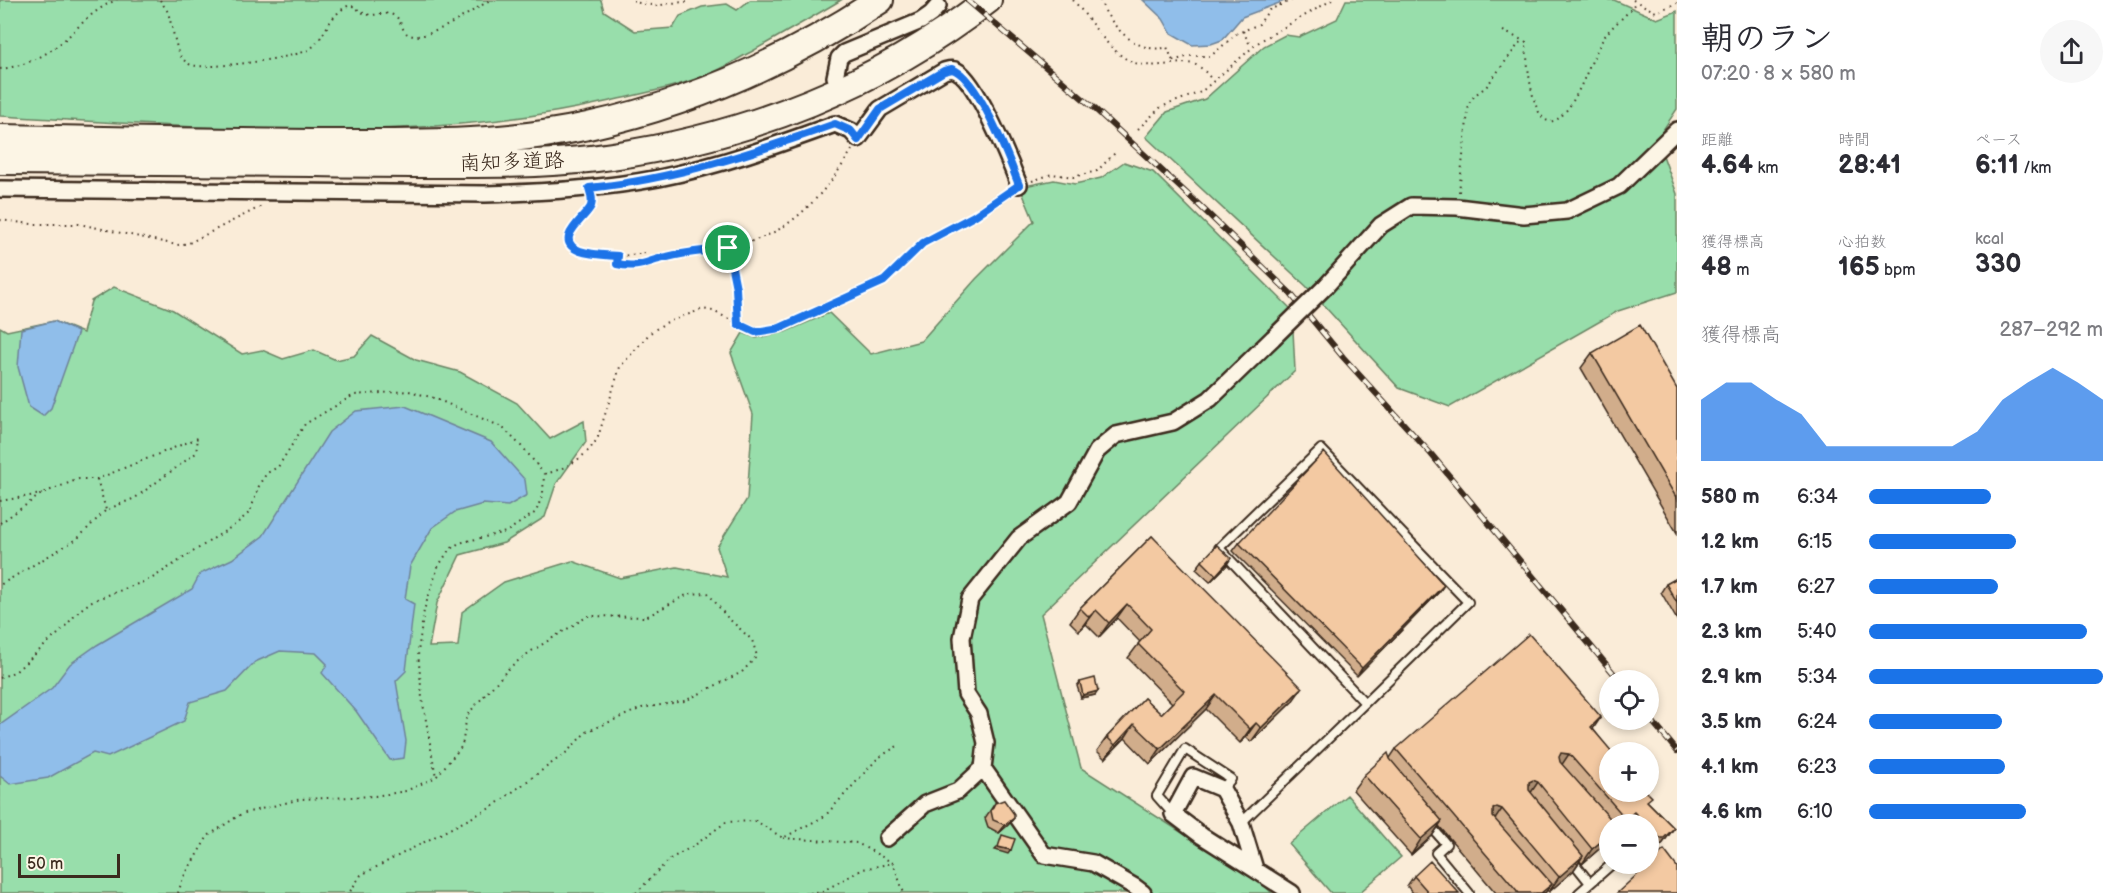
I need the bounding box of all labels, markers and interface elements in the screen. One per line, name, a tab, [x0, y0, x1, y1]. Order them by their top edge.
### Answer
text: 朝のラン	[1701, 19, 1833, 59]
button: share	[2040, 20, 2103, 83]
text: 07:20 · 8 × 580 m	[1701, 62, 1856, 86]
text: 距離	[1701, 131, 1733, 150]
text: 時間	[1838, 131, 1870, 150]
text: ペース	[1975, 131, 2022, 150]
street label: 南知多道路	[459, 148, 565, 176]
text: 4.64	[1701, 150, 1753, 181]
text: 28:41	[1838, 150, 1901, 181]
text: 6:11	[1975, 150, 2019, 181]
text: km	[1753, 159, 1779, 178]
text: /km	[2019, 159, 2052, 178]
pin	[702, 222, 753, 273]
text: kcal	[1975, 230, 2004, 249]
icon: arrive	[711, 231, 744, 264]
text: 獲得標高	[1701, 233, 1765, 252]
text: 心拍数	[1838, 233, 1886, 252]
text: 330	[1975, 249, 2022, 280]
text: 48	[1701, 252, 1732, 283]
text: 165	[1838, 252, 1880, 283]
text: m	[1732, 261, 1750, 280]
text: bpm	[1880, 261, 1916, 280]
text: 287–292 m	[1999, 318, 2103, 342]
text: 獲得標高	[1701, 323, 1781, 347]
text: 580 m	[1701, 485, 1759, 509]
text: 6:34	[1797, 485, 1838, 509]
text: 1.2 km	[1701, 530, 1759, 554]
text: 6:15	[1797, 530, 1832, 554]
text: 1.7 km	[1701, 575, 1758, 599]
text: 6:27	[1797, 575, 1835, 599]
text: 2.3 km	[1701, 620, 1762, 644]
text: 5:40	[1797, 620, 1836, 644]
text: 2.9 km	[1701, 665, 1762, 689]
text: 5:34	[1797, 665, 1837, 689]
map controls	[1599, 670, 1659, 874]
button: locate	[1599, 670, 1659, 730]
text: 3.5 km	[1701, 710, 1762, 734]
text: 6:24	[1797, 710, 1837, 734]
button: +	[1599, 742, 1659, 802]
text: 4.1 km	[1701, 755, 1759, 779]
text: 6:23	[1797, 755, 1837, 779]
text: 4.6 km	[1701, 800, 1762, 824]
text: 6:10	[1797, 800, 1833, 824]
button: −	[1599, 814, 1659, 874]
scale bar	[18, 851, 120, 878]
text: 50 m	[27, 855, 63, 874]

